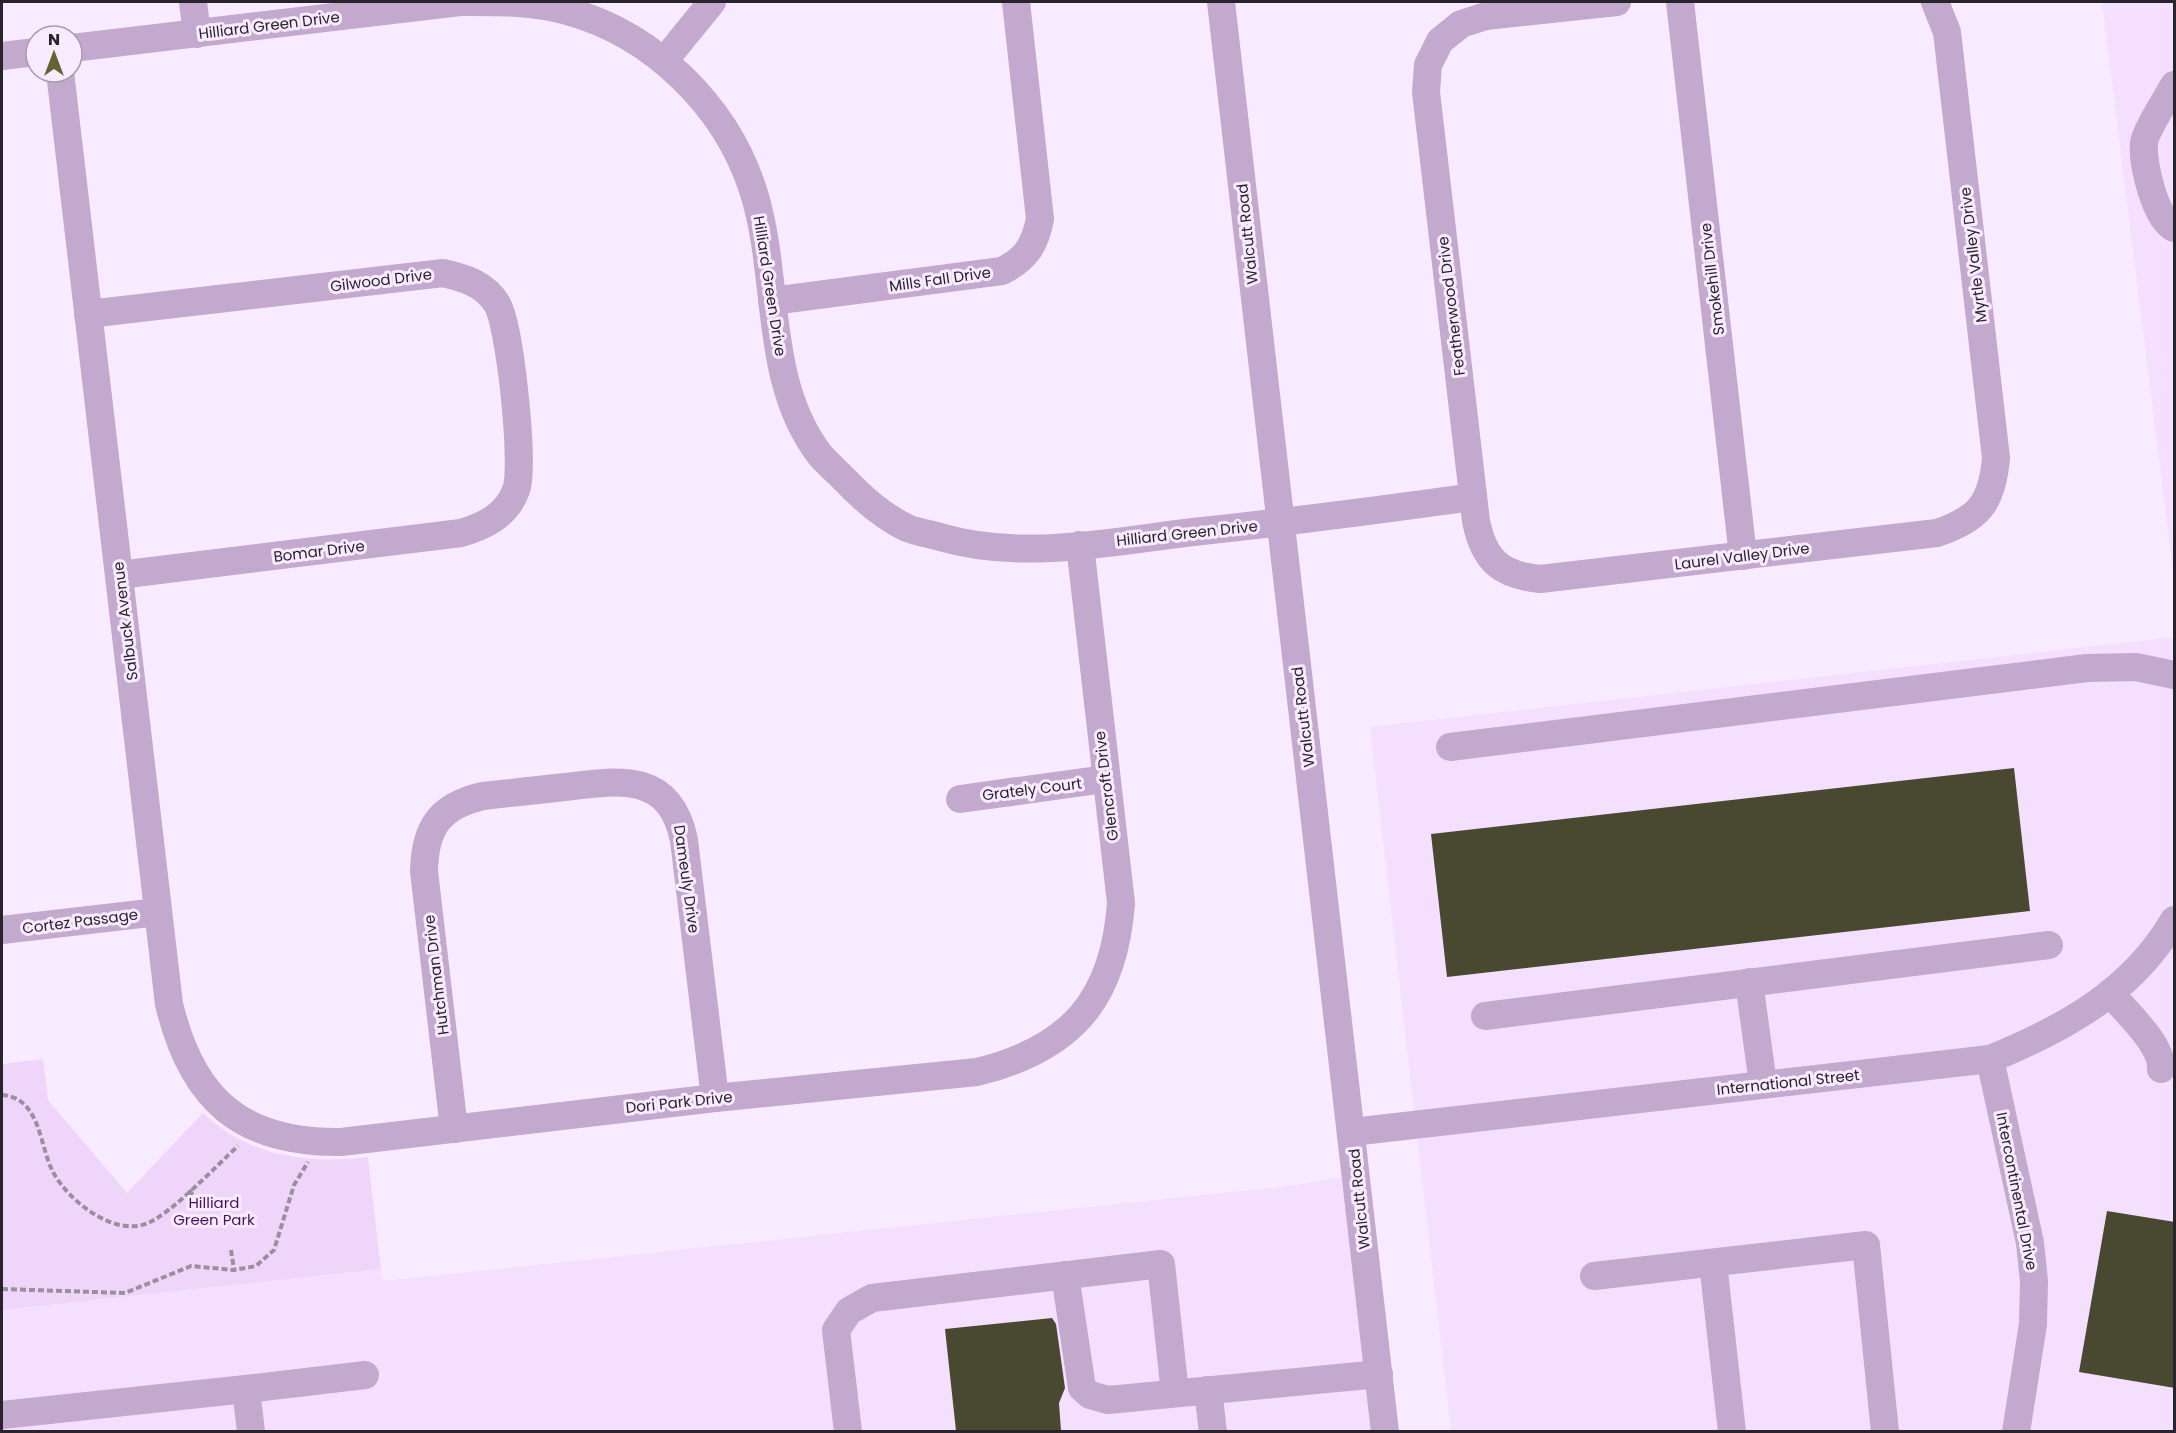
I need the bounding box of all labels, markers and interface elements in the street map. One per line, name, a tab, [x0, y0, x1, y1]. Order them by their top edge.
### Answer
street label: Hilliard Green Drive	[197, 6, 341, 44]
north arrow	[24, 24, 84, 84]
text: N	[48, 28, 60, 51]
street label: Walcutt Road	[1231, 183, 1263, 285]
street label: Myrtle Valley Drive	[1954, 186, 1992, 324]
street label: Hilliard Green Drive	[749, 214, 791, 358]
street label: Smokehill Drive	[1695, 222, 1729, 336]
street label: Featherwood Drive	[1432, 235, 1470, 377]
street label: Mills Fall Drive	[888, 261, 992, 297]
street label: Gilwood Drive	[329, 263, 433, 297]
street label: Hilliard Green Drive	[1115, 515, 1259, 551]
street label: Bomar Drive	[272, 535, 366, 567]
street label: Laurel Valley Drive	[1673, 537, 1811, 575]
street label: Salbuck Avenue	[107, 560, 143, 682]
street label: Walcutt Road	[1286, 666, 1320, 768]
street label: Glencroft Drive	[1089, 730, 1123, 842]
street label: Grately Court	[981, 772, 1083, 806]
street label: Dameuly Drive	[669, 824, 705, 934]
street label: Cortez Passage	[21, 903, 139, 939]
street label: Hutchman Drive	[418, 914, 454, 1036]
street label: International Street	[1716, 1064, 1860, 1100]
street label: Dori Park Drive	[625, 1086, 733, 1118]
street label: Intercontinental Drive	[1991, 1110, 2043, 1272]
street label: Walcutt Road	[1343, 1148, 1375, 1250]
park label: Hilliard Green Park	[173, 1192, 255, 1230]

